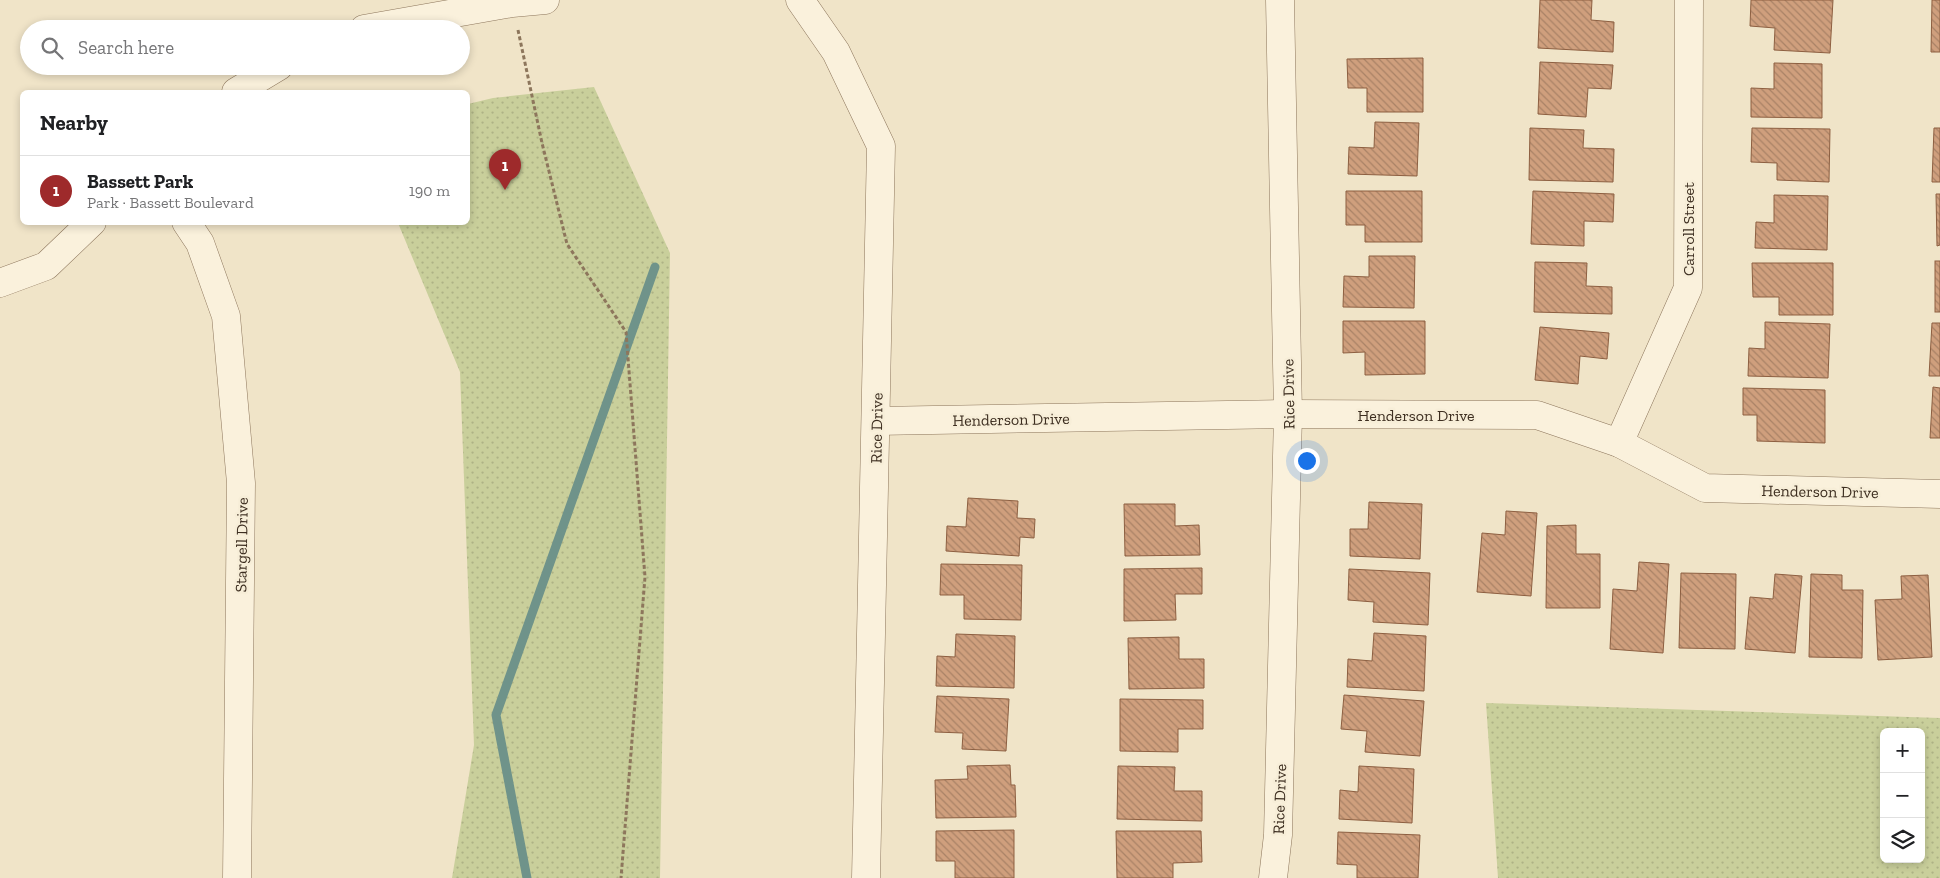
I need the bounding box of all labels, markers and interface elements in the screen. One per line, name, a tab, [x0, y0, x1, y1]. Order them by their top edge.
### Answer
search box	[20, 20, 470, 75]
icon: search	[38, 34, 66, 62]
text: Search here	[78, 36, 174, 59]
text: Nearby	[40, 110, 108, 135]
pin: 1	[489, 149, 521, 190]
text: Bassett Park	[87, 170, 193, 193]
text: 1	[53, 181, 59, 200]
text: 190 m	[409, 181, 450, 200]
street label: Carroll Street	[1679, 182, 1698, 276]
text: Park · Bassett Boulevard	[87, 193, 254, 212]
street label: Rice Drive	[1278, 359, 1299, 429]
street label: Rice Drive	[866, 393, 887, 463]
street label: Henderson Drive	[1357, 406, 1475, 425]
street label: Henderson Drive	[952, 409, 1070, 430]
your location	[1294, 448, 1320, 474]
street label: Henderson Drive	[1761, 481, 1879, 502]
street label: Stargell Drive	[231, 497, 252, 593]
map controls	[1880, 728, 1925, 863]
button: +	[1880, 728, 1925, 773]
street label: Rice Drive	[1269, 763, 1290, 835]
button: −	[1880, 773, 1925, 818]
button: layers	[1880, 818, 1925, 863]

